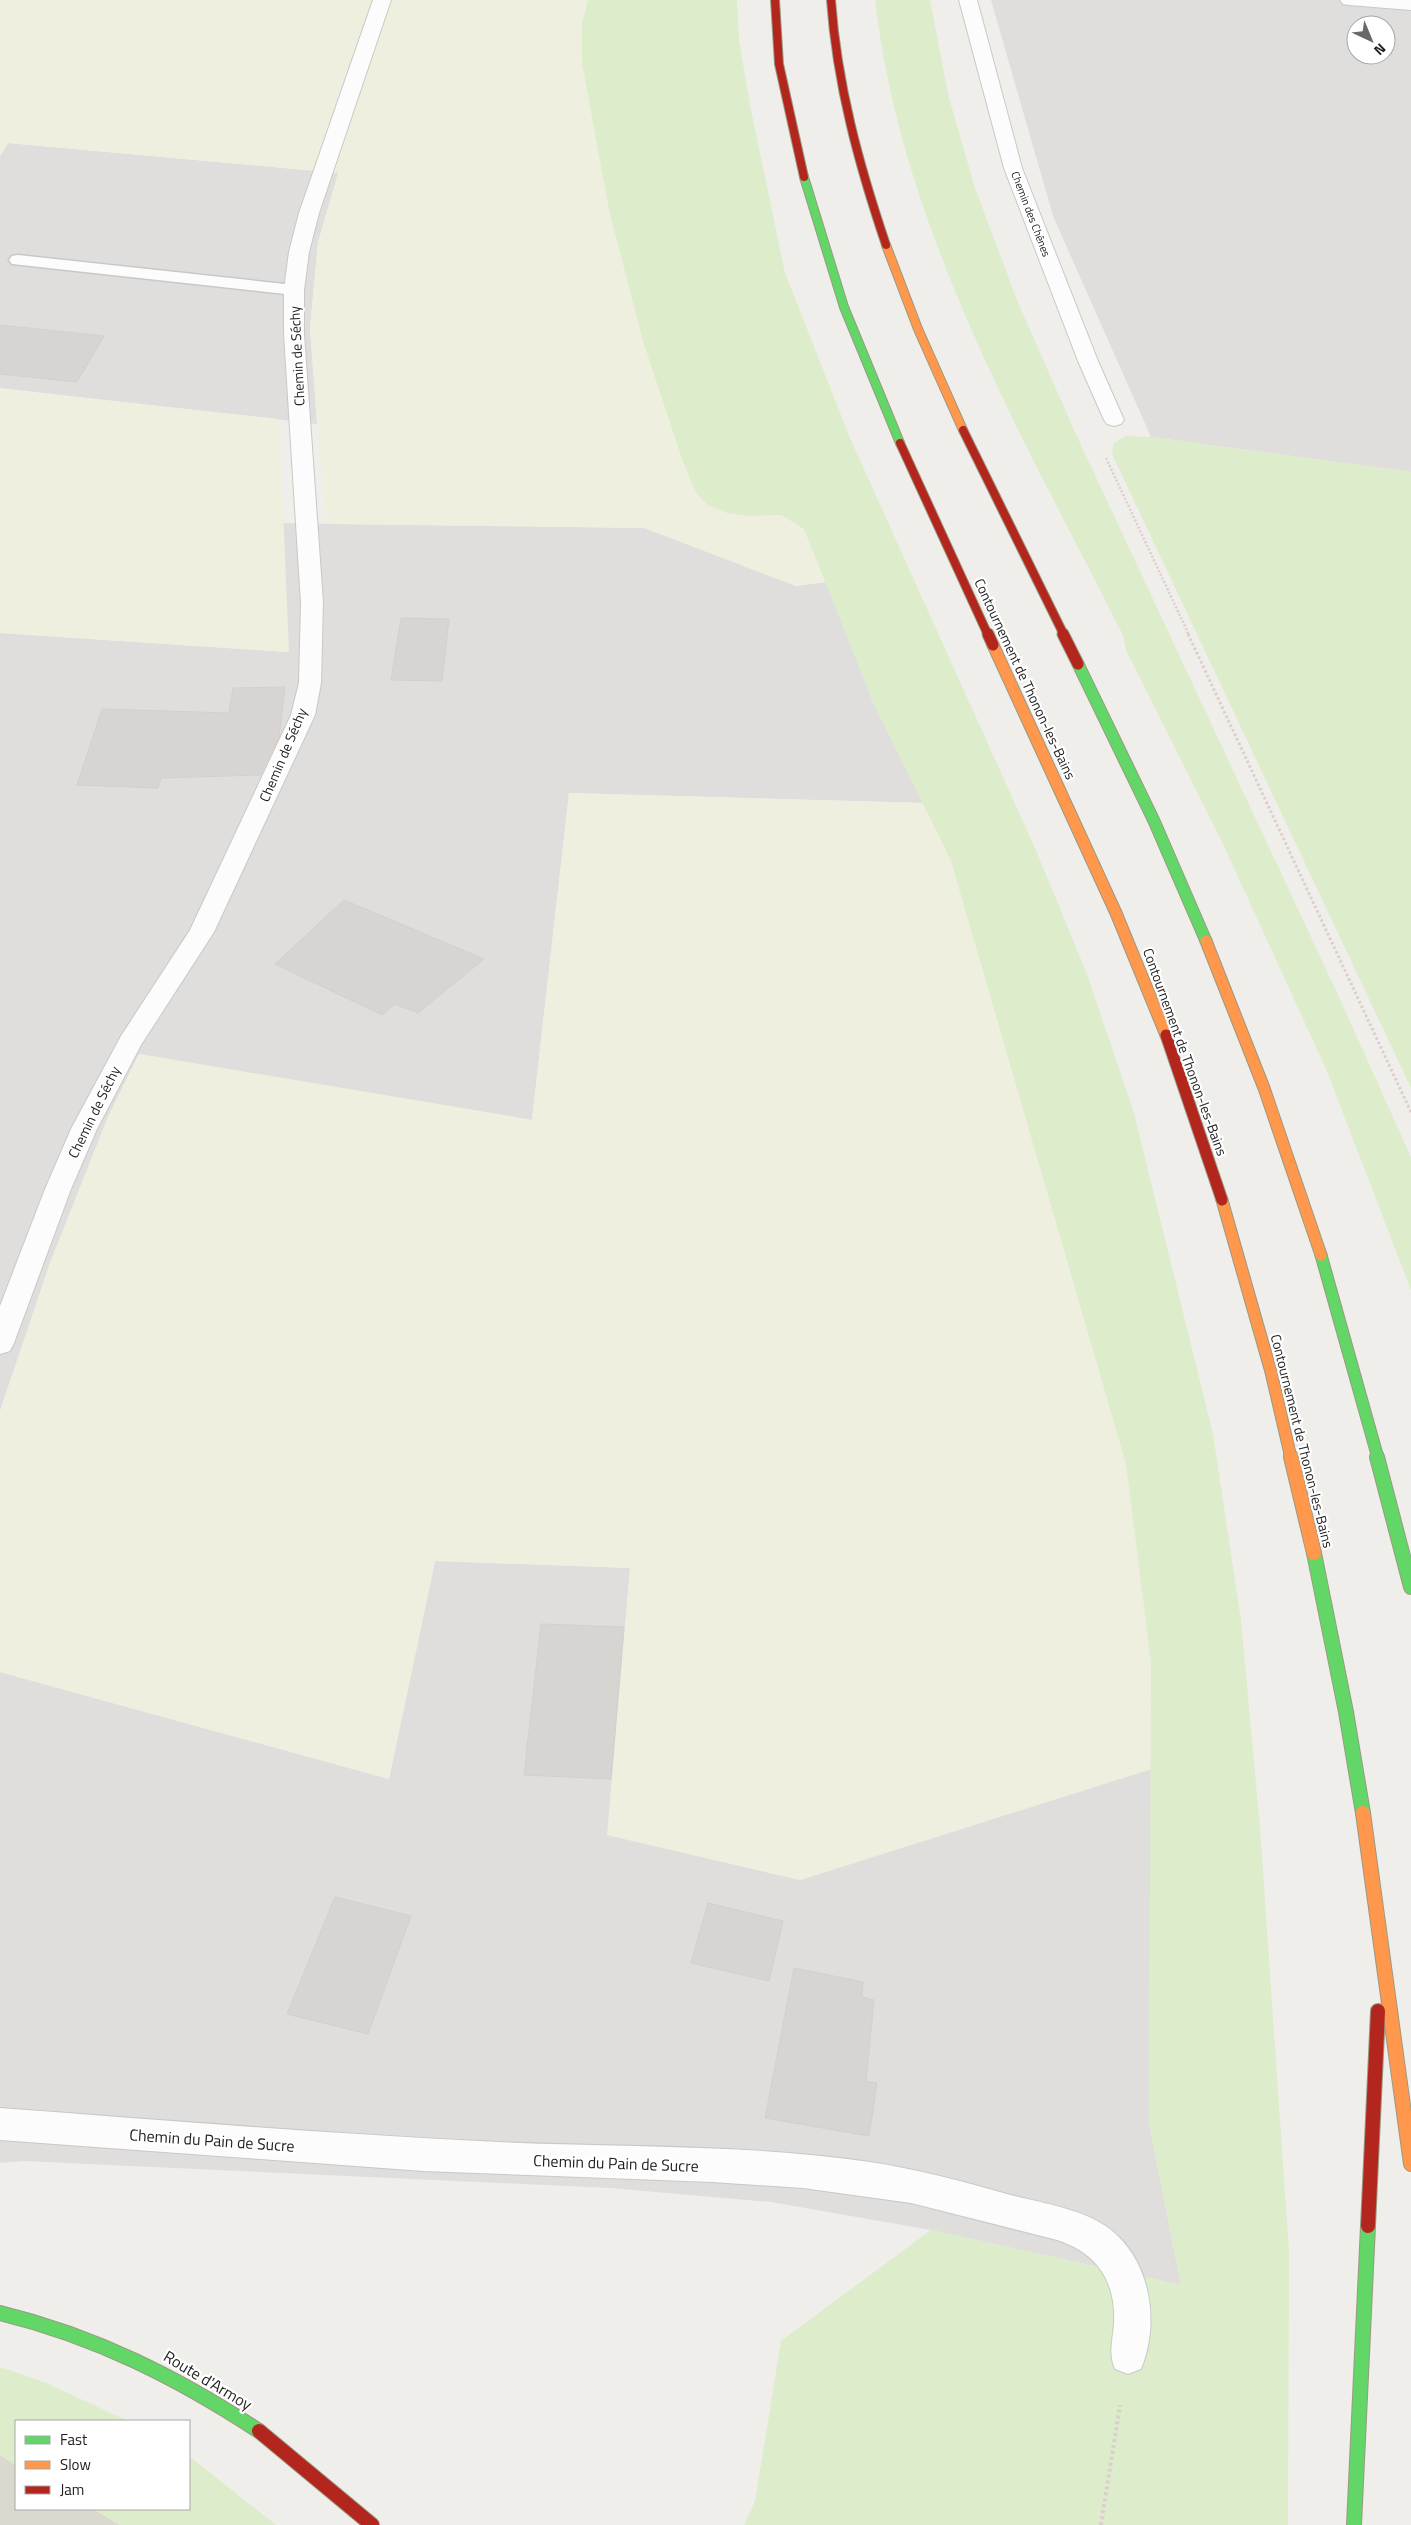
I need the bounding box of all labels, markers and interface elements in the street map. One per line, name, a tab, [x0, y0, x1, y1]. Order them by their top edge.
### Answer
north arrow	[1346, 15, 1396, 65]
text: N	[1370, 39, 1391, 61]
street label: Chemin des Chênes	[1007, 169, 1055, 259]
street label: Chemin de Séchy	[283, 305, 310, 407]
street label: Contournement de Thonon-les-Bains	[970, 575, 1081, 783]
street label: Chemin de Séchy	[253, 704, 312, 805]
street label: Contournement de Thonon-les-Bains	[1138, 945, 1233, 1159]
street label: Chemin de Séchy	[62, 1062, 125, 1161]
street label: Contournement de Thonon-les-Bains	[1266, 1332, 1339, 1550]
street label: Chemin du Pain de Sucre	[129, 2122, 295, 2158]
street label: Chemin du Pain de Sucre	[533, 2148, 699, 2178]
street label: Route d'Armoy	[159, 2344, 257, 2416]
legend	[15, 2420, 190, 2510]
text: Fast	[60, 2428, 88, 2451]
text: Slow	[60, 2453, 91, 2476]
text: Jam	[60, 2478, 84, 2501]

